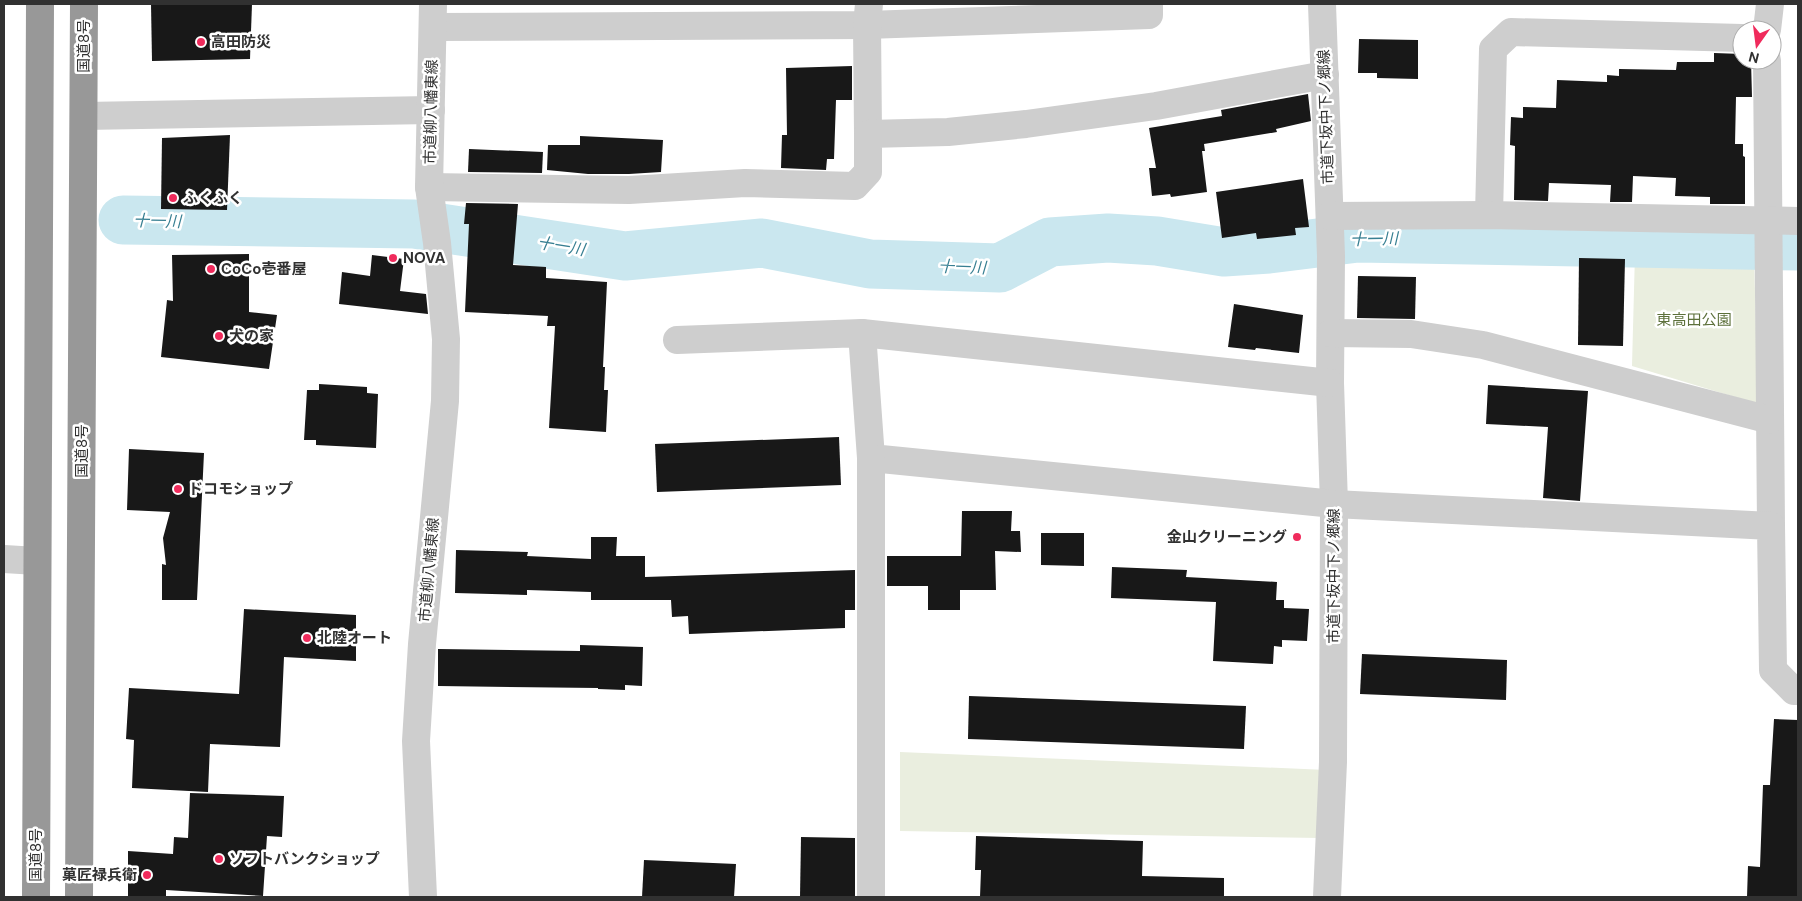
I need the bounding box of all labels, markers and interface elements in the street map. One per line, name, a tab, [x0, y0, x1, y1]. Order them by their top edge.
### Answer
street label: 国道8号	[74, 19, 94, 73]
north arrow	[1732, 20, 1782, 70]
place label: 高田防災	[211, 32, 271, 52]
marker: 高田防災	[195, 36, 207, 48]
text: N	[1747, 48, 1761, 68]
street label: 市道下坂中下ノ郷線	[1314, 49, 1338, 185]
street label: 市道柳八幡東線	[420, 59, 442, 165]
place label: ふくふく	[183, 188, 243, 208]
marker: ふくふく	[167, 192, 179, 204]
water label: 十一川	[133, 210, 183, 232]
water label: 十一川	[1350, 228, 1400, 250]
water label: 十一川	[536, 232, 588, 260]
place label: NOVA	[403, 248, 446, 268]
marker: NOVA	[387, 252, 399, 264]
water label: 十一川	[938, 256, 988, 278]
place label: CoCo壱番屋	[221, 259, 306, 279]
marker: CoCo壱番屋	[205, 263, 217, 275]
park label: 東高田公園	[1656, 310, 1732, 330]
place label: 犬の家	[229, 326, 274, 346]
marker: 犬の家	[213, 330, 225, 342]
street label: 国道8号	[72, 424, 92, 478]
place label: ドコモショップ	[188, 479, 293, 499]
marker: ドコモショップ	[172, 483, 184, 495]
street label: 市道下坂中下ノ郷線	[1324, 508, 1344, 644]
street label: 市道柳八幡東線	[414, 517, 444, 623]
place label: 金山クリーニング	[1167, 527, 1287, 547]
marker: 金山クリーニング	[1291, 531, 1303, 543]
place label: 北陸オート	[317, 628, 392, 648]
marker: 北陸オート	[301, 632, 313, 644]
street label: 国道8号	[26, 828, 46, 882]
place label: ソフトバンクショップ	[229, 849, 380, 869]
marker: ソフトバンクショップ	[213, 853, 225, 865]
place label: 菓匠禄兵衛	[62, 865, 137, 885]
marker: 菓匠禄兵衛	[141, 869, 153, 881]

